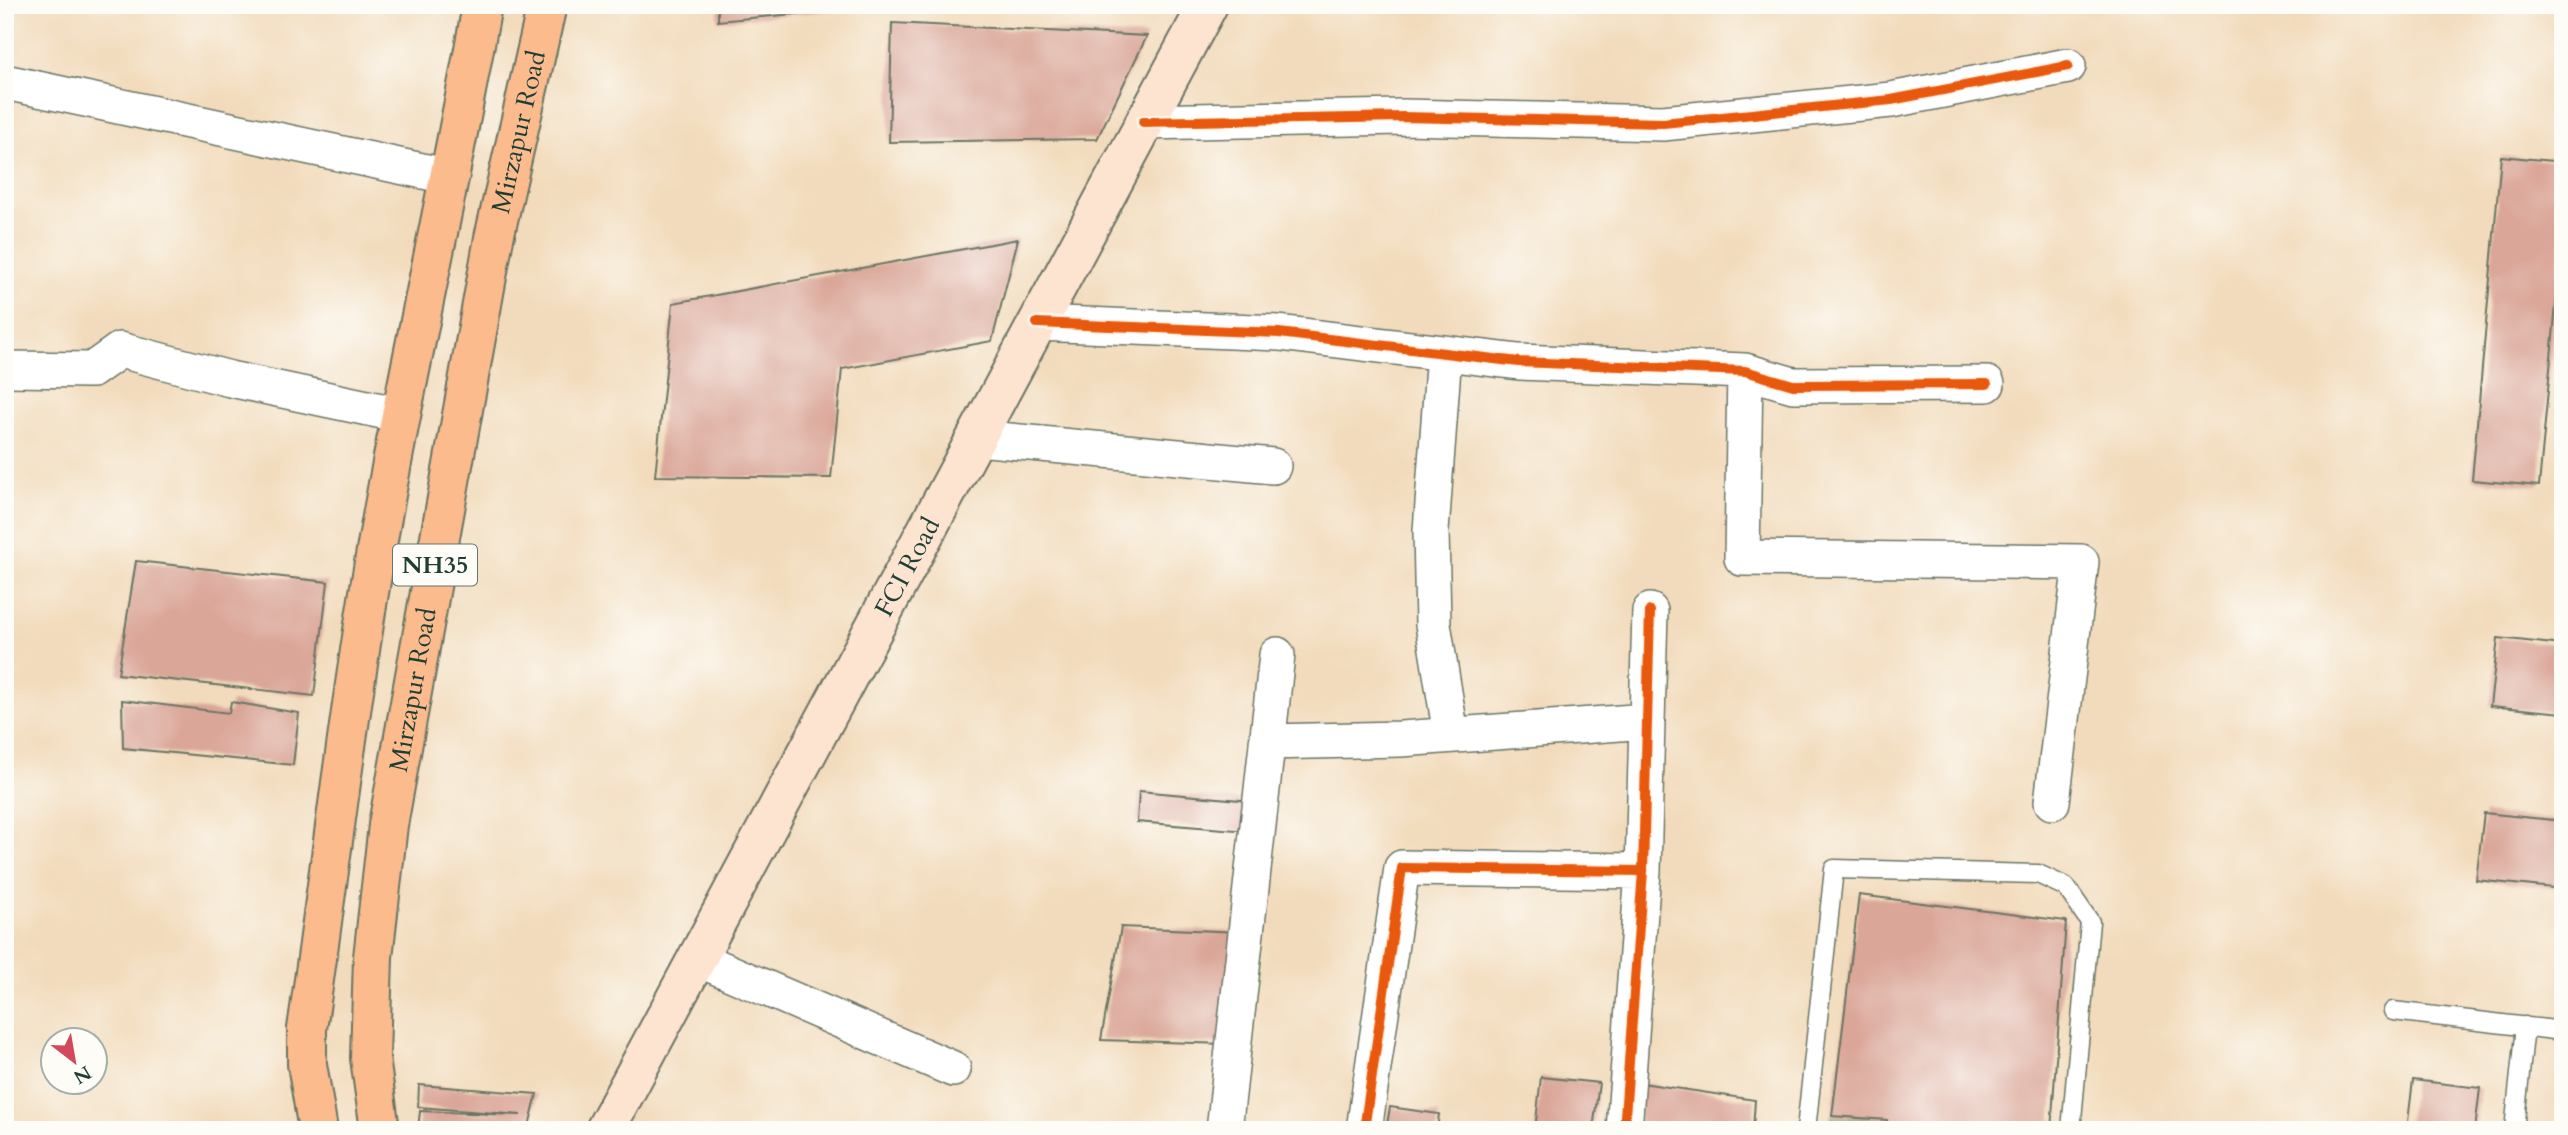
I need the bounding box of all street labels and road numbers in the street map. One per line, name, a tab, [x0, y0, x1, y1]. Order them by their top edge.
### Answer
street label: Mirzapur Road	[483, 47, 554, 217]
street label: FCI Road	[866, 511, 948, 623]
road number: NH35	[393, 544, 477, 586]
street label: Mirzapur Road	[381, 605, 445, 775]

